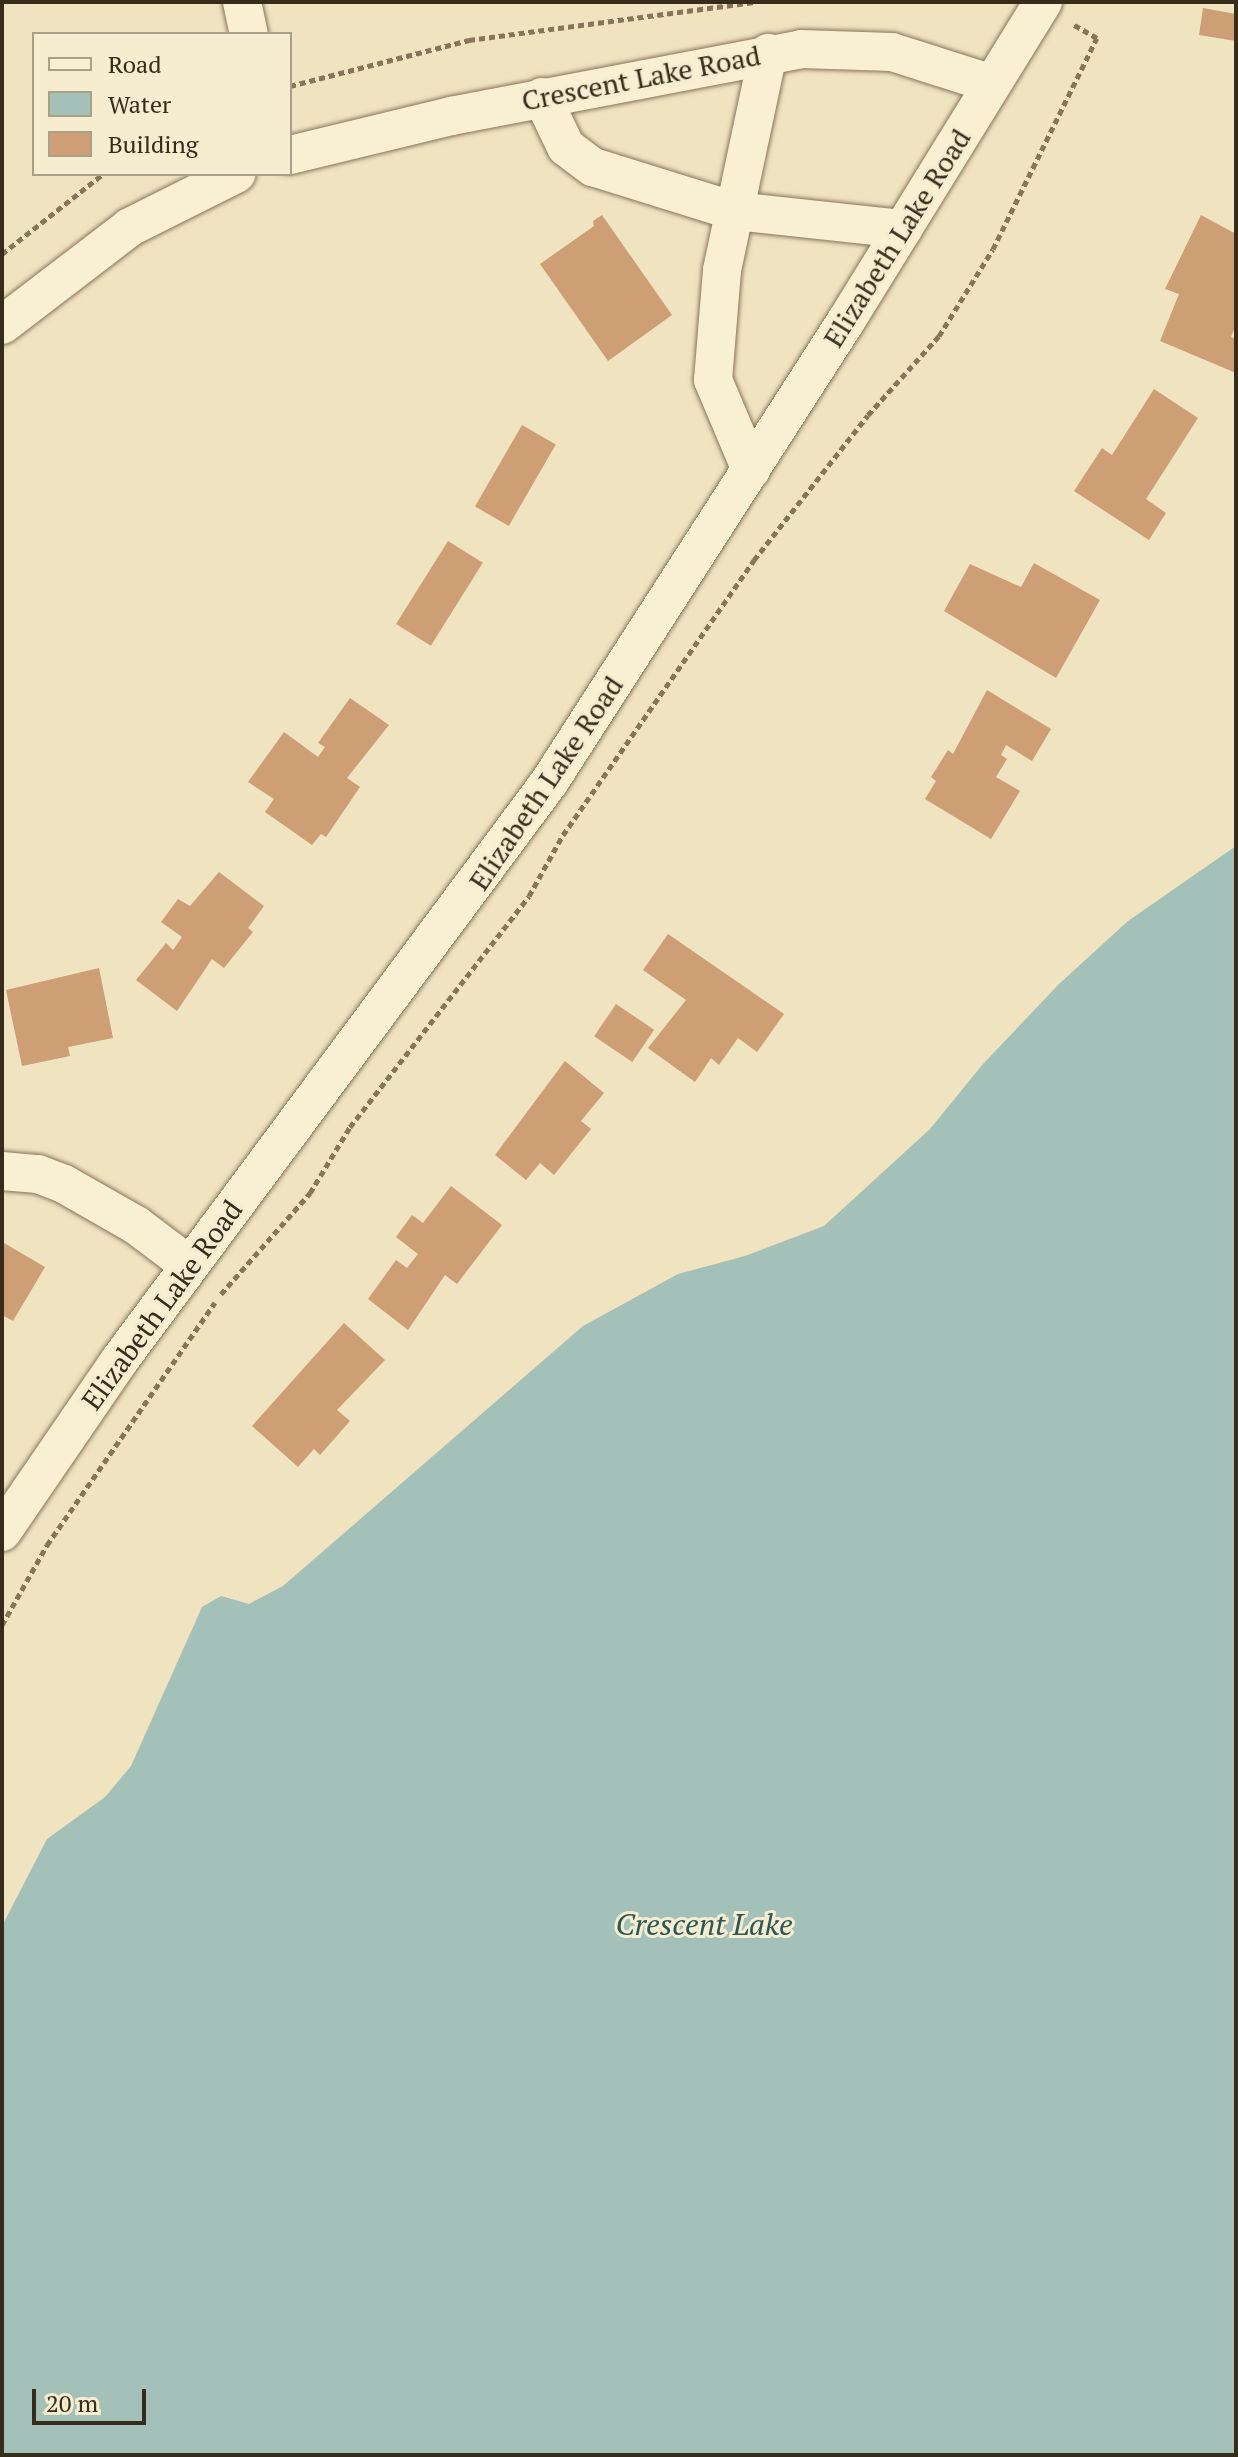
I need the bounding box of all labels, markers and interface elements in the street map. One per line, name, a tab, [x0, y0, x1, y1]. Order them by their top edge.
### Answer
legend	[32, 32, 292, 176]
street label: Crescent Lake Road	[519, 38, 763, 118]
text: Road	[108, 48, 162, 80]
text: Water	[108, 88, 171, 120]
street label: Elizabeth Lake Road	[816, 123, 978, 353]
text: Building	[108, 128, 198, 160]
street label: Elizabeth Lake Road	[462, 670, 630, 896]
street label: Elizabeth Lake Road	[75, 1194, 249, 1416]
water label: Crescent Lake	[615, 1906, 793, 1942]
scale bar	[36, 2373, 150, 2423]
text: 20 m	[46, 2387, 98, 2419]

